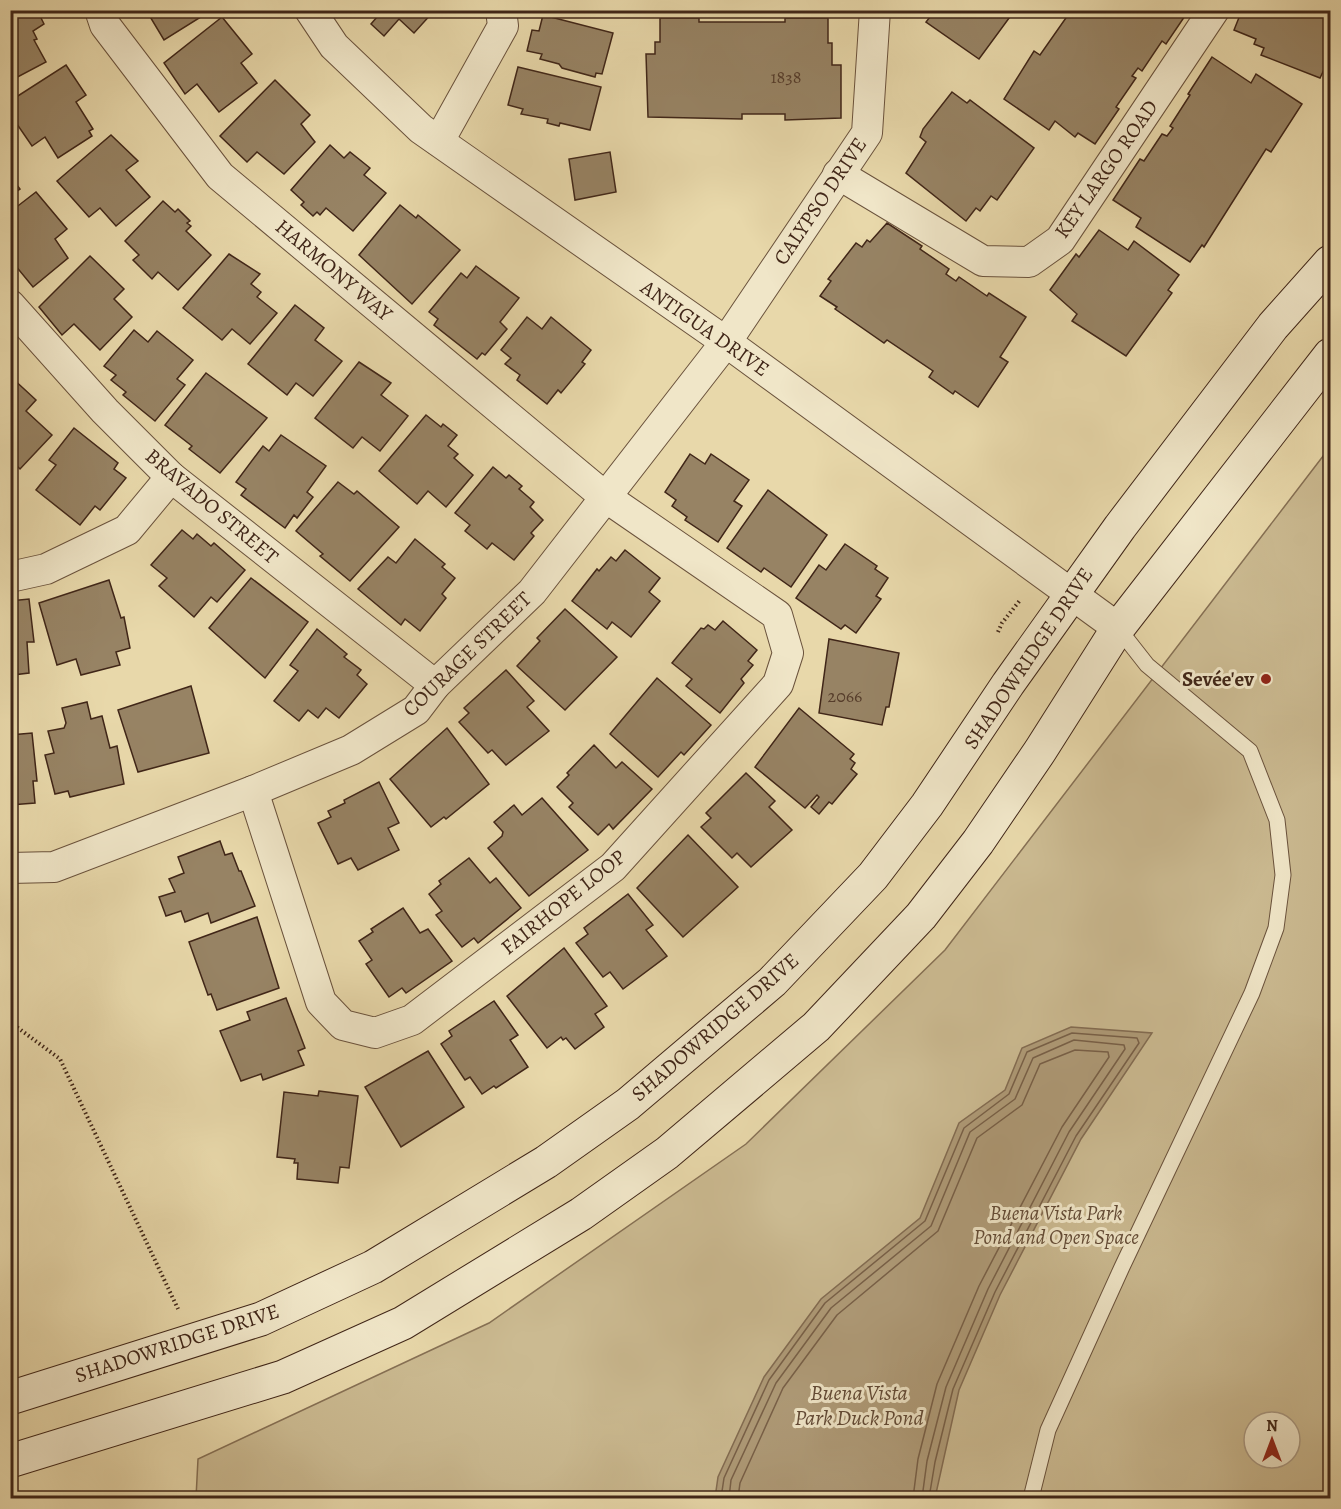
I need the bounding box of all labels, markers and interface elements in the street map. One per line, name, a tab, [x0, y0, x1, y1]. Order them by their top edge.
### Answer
house number: 1838	[770, 65, 802, 89]
street label: KEY LARGO ROAD	[1048, 94, 1164, 244]
street label: CALYPSO DRIVE	[767, 132, 873, 270]
street label: HARMONY WAY	[270, 213, 399, 328]
street label: ANTIGUA DRIVE	[634, 273, 775, 383]
street label: BRAVADO STREET	[139, 442, 285, 570]
street label: SHADOWRIDGE DRIVE	[957, 562, 1099, 754]
street label: COURAGE STREET	[397, 585, 538, 723]
place label: Sevée'ev	[1182, 665, 1254, 693]
marker: Sevée'ev	[1259, 672, 1273, 686]
house number: 2066	[828, 684, 862, 708]
street label: FAIRHOPE LOOP	[495, 843, 632, 961]
street label: SHADOWRIDGE DRIVE	[625, 946, 805, 1108]
park label: Buena Vista Park Pond and Open Space	[973, 1199, 1139, 1251]
street label: SHADOWRIDGE DRIVE	[71, 1297, 283, 1389]
water label: Buena Vista Park Duck Pond	[794, 1378, 924, 1433]
north arrow	[1242, 1410, 1302, 1470]
text: N	[1266, 1415, 1278, 1437]

